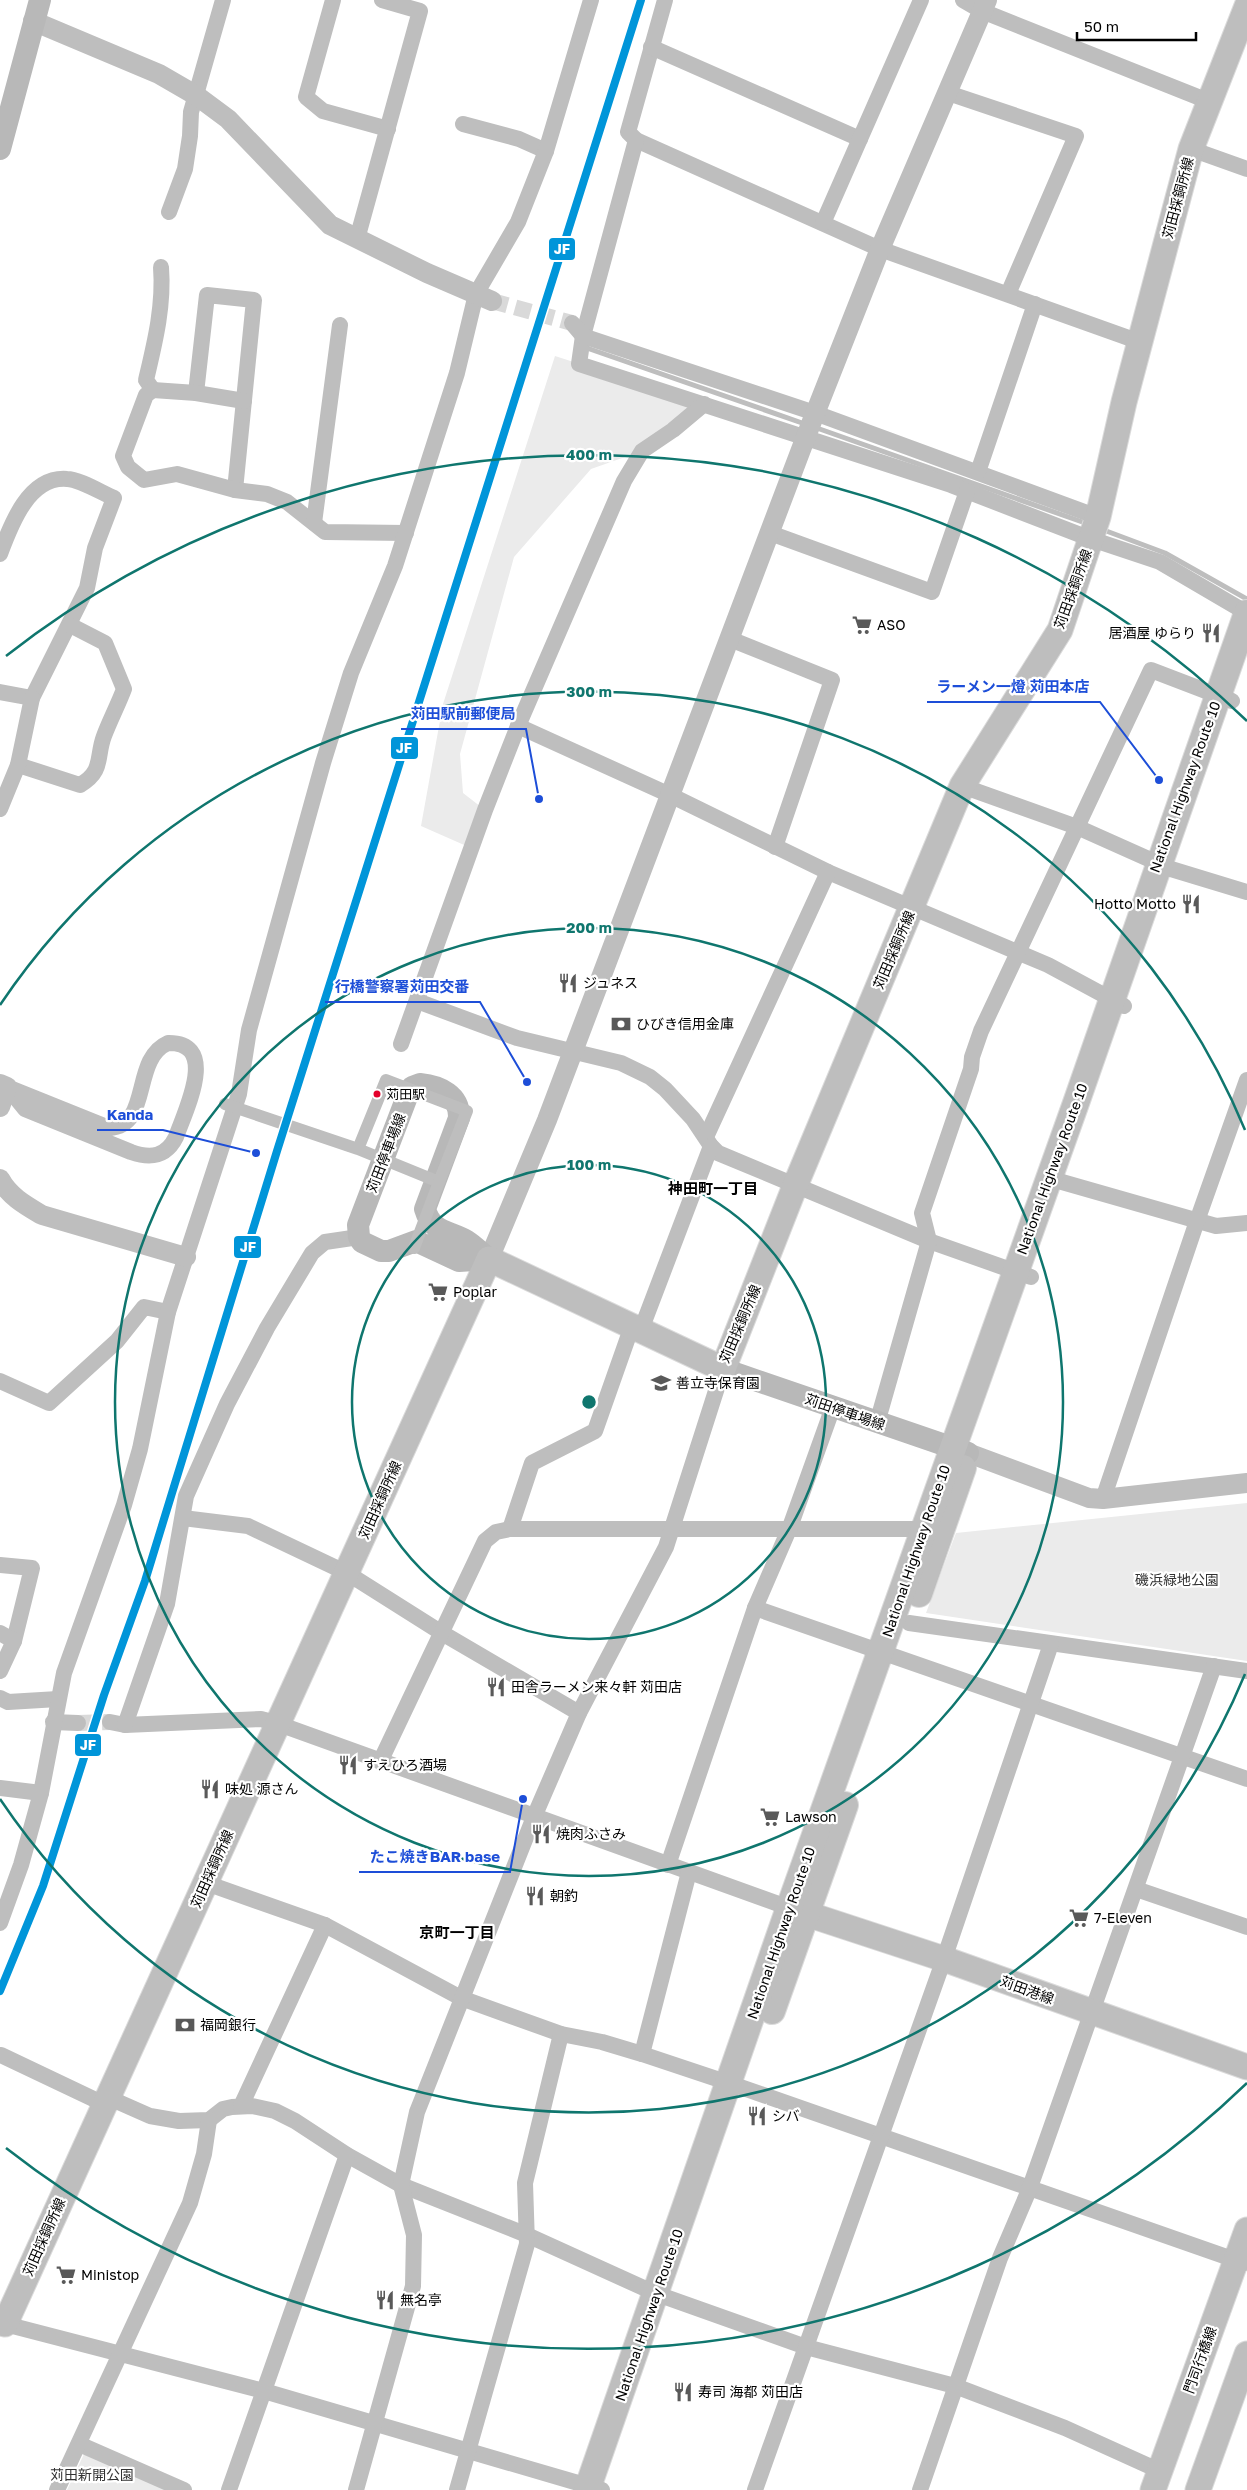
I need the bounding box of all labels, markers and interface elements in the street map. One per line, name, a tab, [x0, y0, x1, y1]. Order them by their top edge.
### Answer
scale bar	[1077, 10, 1196, 42]
text: 50 m	[1084, 17, 1119, 35]
street label: 苅田採銅所線	[1158, 155, 1197, 241]
line badge: JF	[548, 237, 576, 261]
text: JF	[554, 240, 570, 257]
text: 400 m	[566, 445, 612, 463]
street label: 苅田採銅所線	[1050, 546, 1095, 631]
supermarket icon: ASO	[851, 614, 873, 636]
place label: ASO	[877, 616, 906, 633]
restaurant icon: 居酒屋 ゆらり	[1200, 622, 1222, 644]
place label: 居酒屋 ゆらり	[1109, 624, 1196, 641]
callout: ラーメン一燈 苅田本店	[927, 672, 1100, 702]
text: ラーメン一燈 苅田本店	[936, 677, 1090, 695]
text: 300 m	[566, 682, 612, 700]
callout: 苅田駅前郵便局	[401, 699, 526, 729]
street label: National Highway Route 10	[1146, 699, 1223, 875]
text: 苅田駅前郵便局	[410, 704, 516, 722]
line badge: JF	[390, 736, 419, 760]
text: JF	[396, 739, 412, 756]
restaurant icon: Hotto Motto	[1180, 893, 1202, 915]
place label: Hotto Motto	[1094, 895, 1176, 912]
street label: 苅田採銅所線	[869, 908, 918, 992]
text: 200 m	[566, 918, 612, 936]
callout: 行橋警察署苅田交番	[325, 972, 480, 1002]
restaurant icon: ジュネス	[557, 972, 579, 994]
place label: ジュネス	[583, 974, 638, 991]
text: 行橋警察署苅田交番	[334, 977, 470, 995]
bank icon: ひびき信用金庫	[610, 1013, 632, 1035]
place label: ひびき信用金庫	[636, 1015, 734, 1032]
street label: National Highway Route 10	[1013, 1081, 1090, 1257]
place label: 苅田駅	[386, 1086, 425, 1102]
marker: 苅田駅	[372, 1089, 382, 1099]
callout: Kanda	[97, 1100, 163, 1130]
text: Kanda	[107, 1105, 154, 1123]
street label: 苅田停車場線	[363, 1111, 409, 1195]
text: 100 m	[567, 1155, 611, 1173]
district label: 神田町一丁目	[667, 1179, 758, 1197]
line badge: JF	[233, 1235, 262, 1259]
text: JF	[240, 1238, 256, 1255]
supermarket icon: Poplar	[427, 1281, 449, 1303]
street label: 苅田採銅所線	[715, 1282, 764, 1366]
place label: Poplar	[453, 1283, 497, 1300]
school or university icon: 善立寺保育園	[650, 1372, 672, 1394]
place label: 善立寺保育園	[676, 1374, 760, 1391]
street label: 苅田停車場線	[803, 1390, 888, 1433]
centre of rings	[580, 1393, 598, 1411]
street label: 苅田採銅所線	[355, 1458, 404, 1542]
street label: National Highway Route 10	[878, 1462, 953, 1639]
park label: 磯浜緑地公園	[1135, 1571, 1219, 1588]
restaurant icon: 田舎ラーメン来々軒 苅田店	[485, 1676, 507, 1698]
place label: 田舎ラーメン来々軒 苅田店	[511, 1678, 682, 1695]
line badge: JF	[74, 1733, 102, 1757]
text: JF	[80, 1736, 96, 1753]
restaurant icon: すえひろ酒場	[337, 1754, 359, 1776]
place label: すえひろ酒場	[363, 1756, 447, 1773]
restaurant icon: 味処 源さん	[199, 1778, 221, 1800]
place label: 味処 源さん	[225, 1780, 299, 1797]
supermarket icon: Lawson	[759, 1806, 781, 1828]
place label: Lawson	[785, 1808, 837, 1825]
restaurant icon: 焼肉ふさみ	[530, 1823, 552, 1845]
place label: 焼肉ふさみ	[556, 1825, 626, 1842]
street label: 苅田採銅所線	[187, 1827, 236, 1911]
callout: たこ焼きBAR base	[359, 1842, 510, 1872]
street label: National Highway Route 10	[743, 1844, 818, 2021]
text: たこ焼きBAR base	[370, 1847, 500, 1865]
restaurant icon: 朝釣	[524, 1885, 546, 1907]
place label: 朝釣	[550, 1887, 578, 1904]
supermarket icon: 7-Eleven	[1068, 1907, 1090, 1929]
place label: 7-Eleven	[1094, 1909, 1152, 1926]
district label: 京町一丁目	[419, 1923, 495, 1941]
street label: 苅田港線	[998, 1972, 1056, 2007]
bank icon: 福岡銀行	[174, 2014, 196, 2036]
place label: 福岡銀行	[200, 2016, 256, 2033]
restaurant icon: シバ	[746, 2105, 768, 2127]
place label: シバ	[772, 2107, 800, 2124]
street label: 苅田採銅所線	[19, 2195, 68, 2279]
street label: National Highway Route 10	[611, 2226, 686, 2403]
supermarket icon: Ministop	[55, 2264, 77, 2286]
place label: Ministop	[81, 2266, 139, 2283]
restaurant icon: 無名亭	[374, 2289, 396, 2311]
place label: 無名亭	[400, 2291, 442, 2308]
street label: 門司行橋線	[1180, 2324, 1219, 2396]
restaurant icon: 寿司 海都 苅田店	[672, 2381, 694, 2403]
place label: 寿司 海都 苅田店	[698, 2383, 803, 2400]
park label: 苅田新開公園	[50, 2466, 134, 2483]

